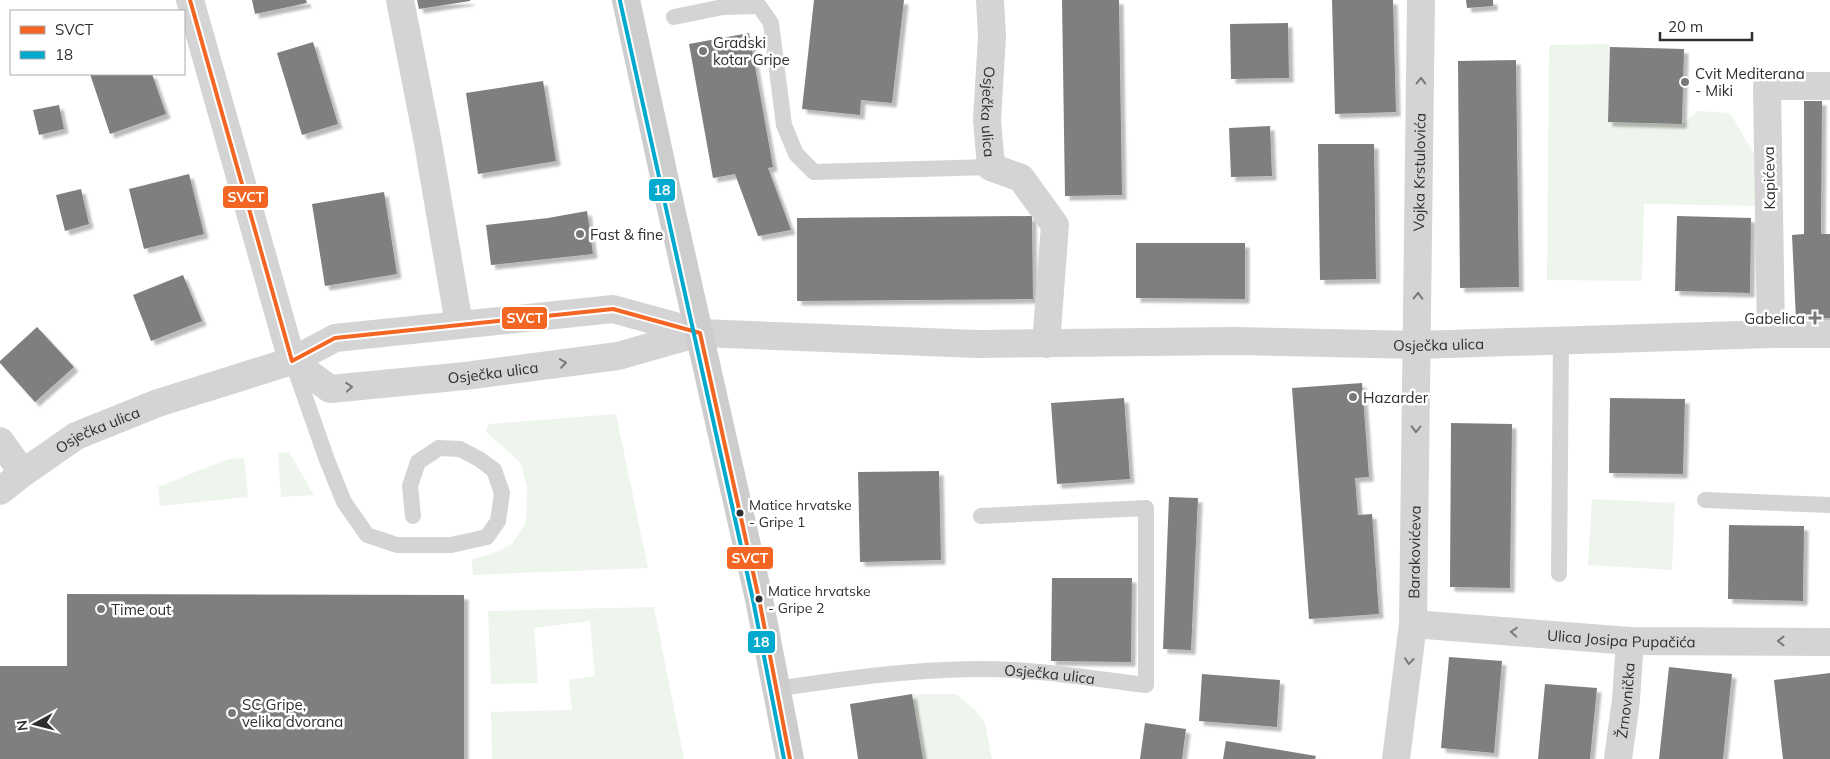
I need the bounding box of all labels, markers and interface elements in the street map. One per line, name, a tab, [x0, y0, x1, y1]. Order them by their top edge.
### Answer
legend	[10, 10, 185, 75]
scale bar	[1660, 10, 1752, 42]
text: 20 m	[1668, 17, 1703, 36]
text: SVCT	[55, 20, 94, 39]
place label: Gradski kotar Gripe	[713, 33, 790, 69]
text: 18	[55, 45, 73, 64]
marker: Gradski kotar Gripe	[697, 45, 709, 57]
place label: Cvit Mediterana - Miki	[1695, 64, 1805, 100]
street label: Osječka ulica	[977, 66, 1000, 158]
marker: Cvit Mediterana - Miki	[1679, 76, 1691, 88]
one-way arrow	[1415, 77, 1426, 85]
street label: Vojka Krstulovića	[1409, 113, 1429, 231]
street label: Kapićeva	[1759, 146, 1779, 210]
line badge: 18	[648, 178, 676, 202]
text: 18	[654, 181, 670, 199]
line badge: SVCT	[222, 185, 269, 209]
text: SVCT	[228, 188, 265, 206]
place label: Fast & fine	[590, 225, 663, 244]
marker: Fast & fine	[574, 228, 586, 240]
one-way arrow	[1412, 292, 1423, 300]
line badge: SVCT	[501, 306, 548, 330]
text: SVCT	[507, 309, 544, 327]
place label: Gabelica	[1744, 309, 1805, 328]
marker: Gabelica	[1809, 312, 1821, 324]
street label: Osječka ulica	[1393, 333, 1484, 355]
street label: Osječka ulica	[447, 357, 539, 387]
one-way arrow	[559, 358, 567, 369]
one-way arrow	[345, 382, 353, 393]
place label: Hazarder	[1363, 388, 1429, 407]
marker: Hazarder	[1347, 391, 1359, 403]
street label: Osječka ulica	[51, 402, 142, 457]
one-way arrow	[1411, 426, 1421, 433]
place label: Matice hrvatske - Gripe 1	[749, 496, 852, 531]
street label: Barakovićeva	[1404, 505, 1424, 599]
marker: Matice hrvatske - Gripe 1	[735, 508, 745, 518]
line badge: SVCT	[726, 546, 774, 570]
text: SVCT	[732, 549, 769, 567]
place label: Matice hrvatske - Gripe 2	[768, 582, 871, 617]
marker: Matice hrvatske - Gripe 2	[754, 594, 764, 604]
place label: Time out	[111, 600, 171, 619]
marker: Time out	[95, 603, 107, 615]
street label: Ulica Josipa Pupačića	[1547, 625, 1696, 651]
one-way arrow	[1510, 627, 1518, 638]
line badge: 18	[747, 630, 776, 654]
text: 18	[753, 633, 769, 651]
one-way arrow	[1777, 636, 1785, 646]
one-way arrow	[1404, 657, 1415, 665]
street label: Osječka ulica	[1004, 660, 1096, 688]
street label: Žrnovnička	[1611, 662, 1638, 740]
place label: SC Gripe, velika dvorana	[242, 695, 343, 731]
north arrow	[10, 699, 60, 749]
marker: SC Gripe, velika dvorana	[226, 707, 238, 719]
text: N	[13, 719, 32, 732]

